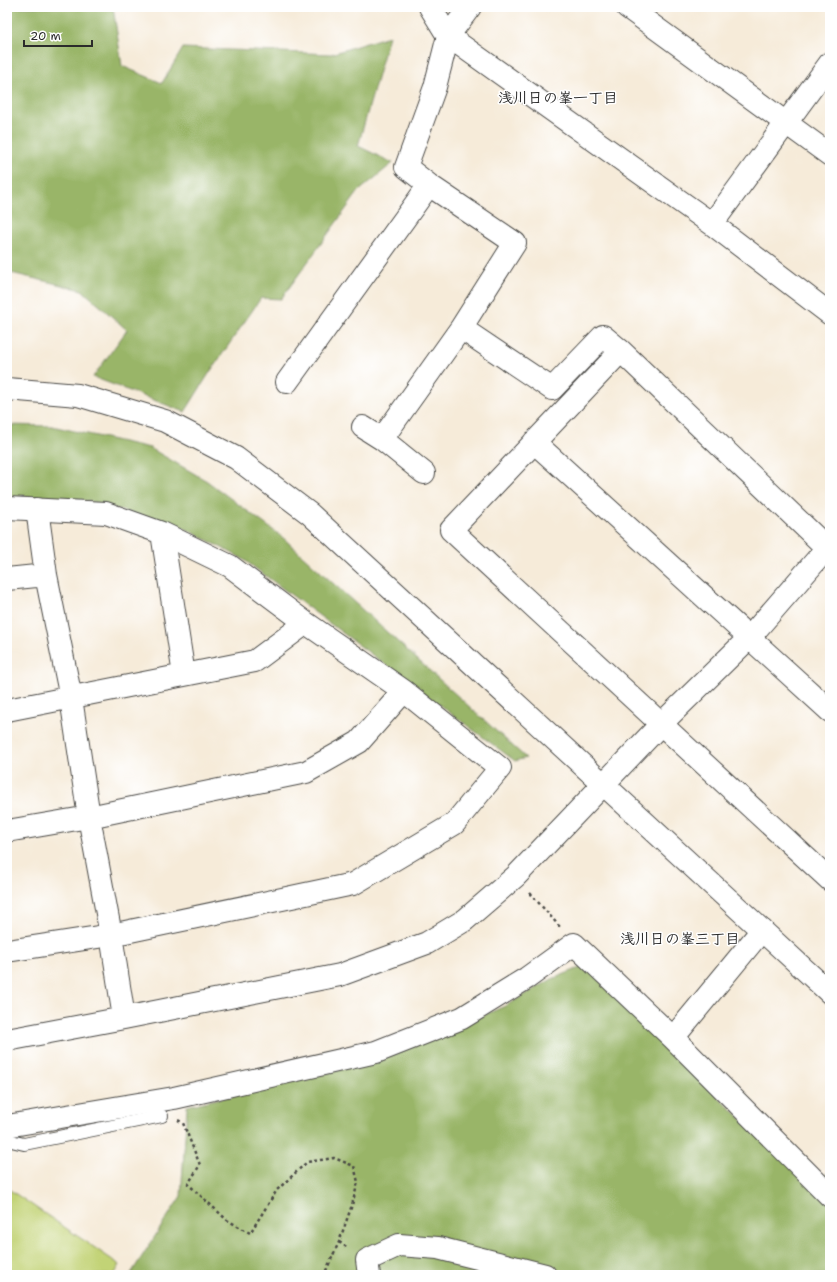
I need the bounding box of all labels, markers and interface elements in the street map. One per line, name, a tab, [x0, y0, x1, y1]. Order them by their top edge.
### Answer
scale bar	[24, 22, 92, 48]
text: 20 m	[30, 28, 61, 44]
district label: 浅川日の峯一丁目	[498, 88, 618, 108]
district label: 浅川日の峯三丁目	[620, 929, 740, 949]

